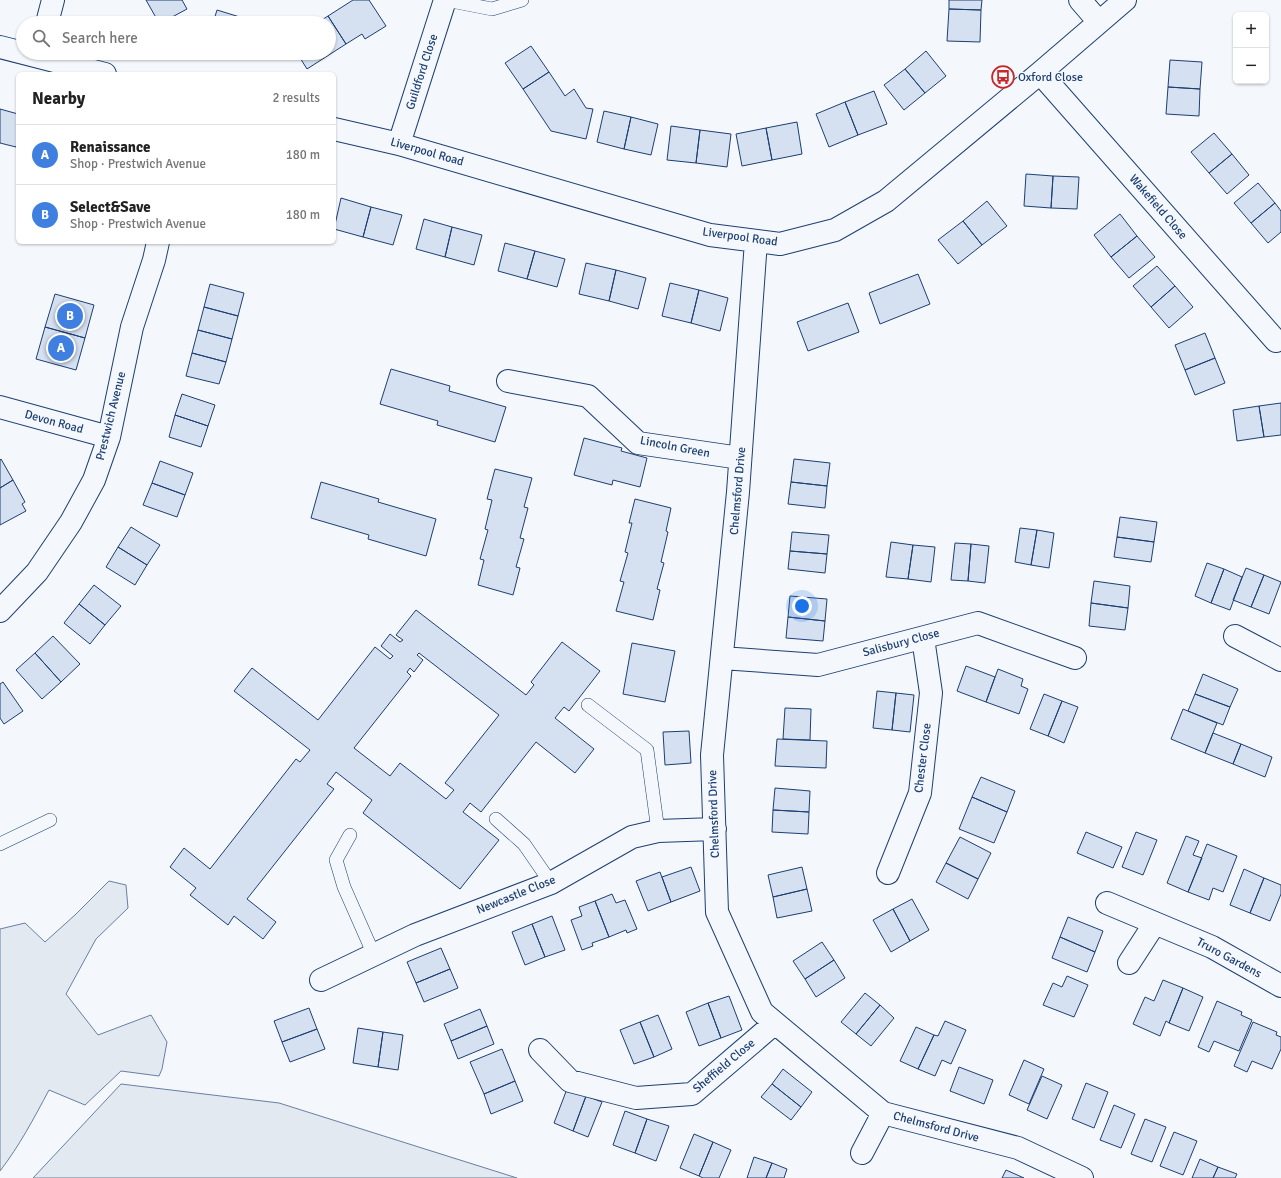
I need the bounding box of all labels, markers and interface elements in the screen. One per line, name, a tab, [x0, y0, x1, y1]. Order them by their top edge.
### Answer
map controls	[1233, 12, 1269, 84]
button: +	[1233, 12, 1269, 48]
search box	[16, 16, 336, 60]
icon: search	[30, 27, 52, 49]
text: Search here	[62, 29, 138, 47]
street label: Guildford Close	[403, 32, 441, 112]
button: −	[1233, 48, 1269, 84]
bus stop icon: Oxford Close	[990, 64, 1016, 90]
place label: Oxford Close	[1018, 70, 1083, 85]
text: Nearby	[32, 88, 85, 109]
text: 2 results	[272, 90, 320, 106]
street label: Liverpool Road	[389, 134, 465, 170]
text: Renaissance	[70, 138, 151, 156]
text: A	[41, 147, 49, 163]
text: 180 m	[286, 147, 320, 163]
text: Shop · Prestwich Avenue	[70, 156, 206, 172]
street label: Wakefield Close	[1126, 171, 1190, 243]
text: Select&Save	[70, 198, 151, 216]
text: B	[41, 207, 49, 223]
text: 180 m	[286, 207, 320, 223]
text: Shop · Prestwich Avenue	[70, 216, 206, 232]
street label: Liverpool Road	[702, 224, 778, 250]
pin: B	[57, 301, 83, 331]
pin: A	[48, 333, 74, 363]
street label: Prestwich Avenue	[93, 370, 129, 462]
street label: Devon Road	[23, 407, 85, 437]
street label: Lincoln Green	[639, 433, 711, 461]
street label: Chelmsford Drive	[727, 446, 749, 536]
your location	[792, 596, 812, 616]
street label: Salisbury Close	[861, 626, 941, 660]
street label: Chester Close	[911, 722, 935, 794]
street label: Chelmsford Drive	[705, 770, 723, 858]
street label: Newcastle Close	[474, 872, 558, 918]
street label: Truro Gardens	[1194, 935, 1264, 981]
street label: Sheffield Close	[690, 1036, 758, 1096]
street label: Chelmsford Drive	[891, 1108, 981, 1146]

